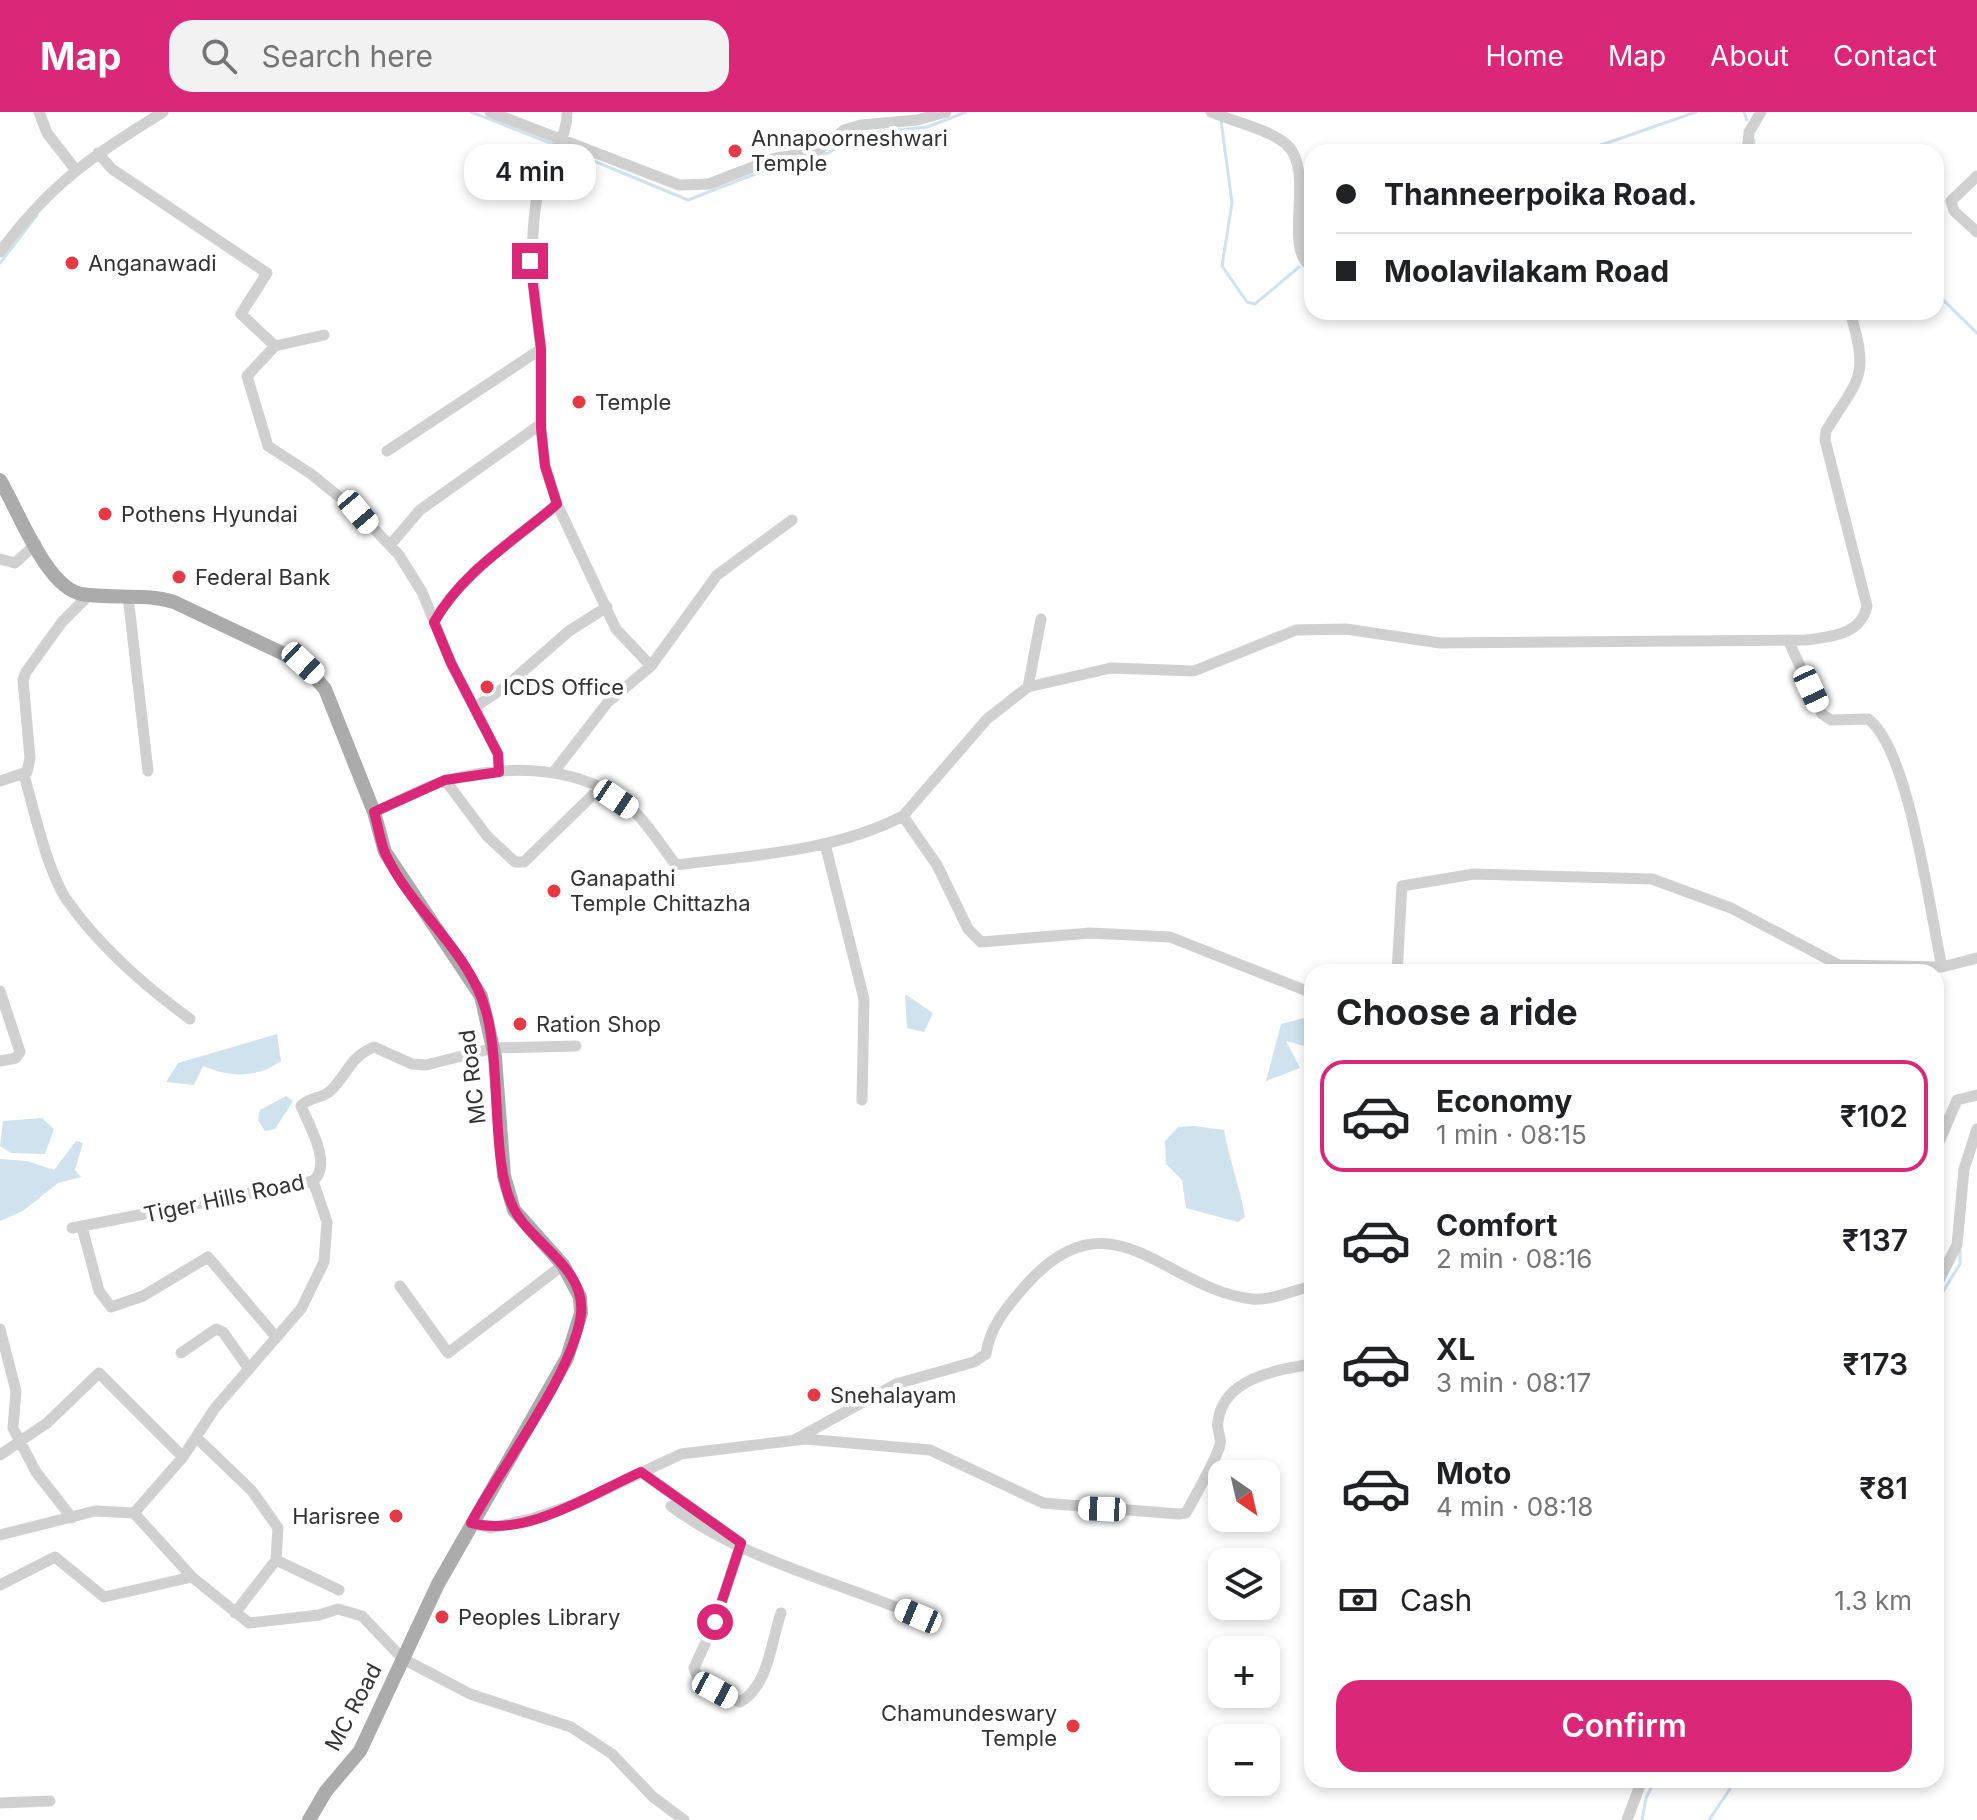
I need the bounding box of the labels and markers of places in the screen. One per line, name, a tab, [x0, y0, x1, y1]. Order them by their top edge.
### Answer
place label: Annapoorneshwari Temple	[751, 125, 948, 176]
marker: Annapoorneshwari Temple	[726, 142, 744, 160]
place label: Anganawadi	[88, 250, 217, 276]
marker: Anganawadi	[63, 254, 81, 272]
place label: Temple	[595, 389, 671, 415]
marker: Temple	[570, 393, 588, 411]
place label: Pothens Hyundai	[121, 501, 298, 527]
marker: Pothens Hyundai	[96, 505, 114, 523]
place label: Federal Bank	[195, 564, 330, 590]
marker: Federal Bank	[170, 568, 188, 586]
place label: ICDS Office	[503, 674, 624, 700]
marker: ICDS Office	[478, 678, 496, 696]
place label: Ganapathi Temple Chittazha	[570, 865, 751, 916]
marker: Ganapathi Temple Chittazha	[545, 882, 563, 900]
place label: Ration Shop	[536, 1011, 661, 1037]
marker: Ration Shop	[511, 1015, 529, 1033]
place label: Snehalayam	[830, 1382, 957, 1408]
marker: Snehalayam	[805, 1386, 823, 1404]
place label: Harisree	[292, 1503, 380, 1529]
marker: Harisree	[387, 1507, 405, 1525]
place label: Peoples Library	[458, 1604, 620, 1630]
marker: Peoples Library	[433, 1608, 451, 1626]
place label: Chamundeswary Temple	[881, 1700, 1057, 1751]
marker: Chamundeswary Temple	[1064, 1717, 1082, 1735]

